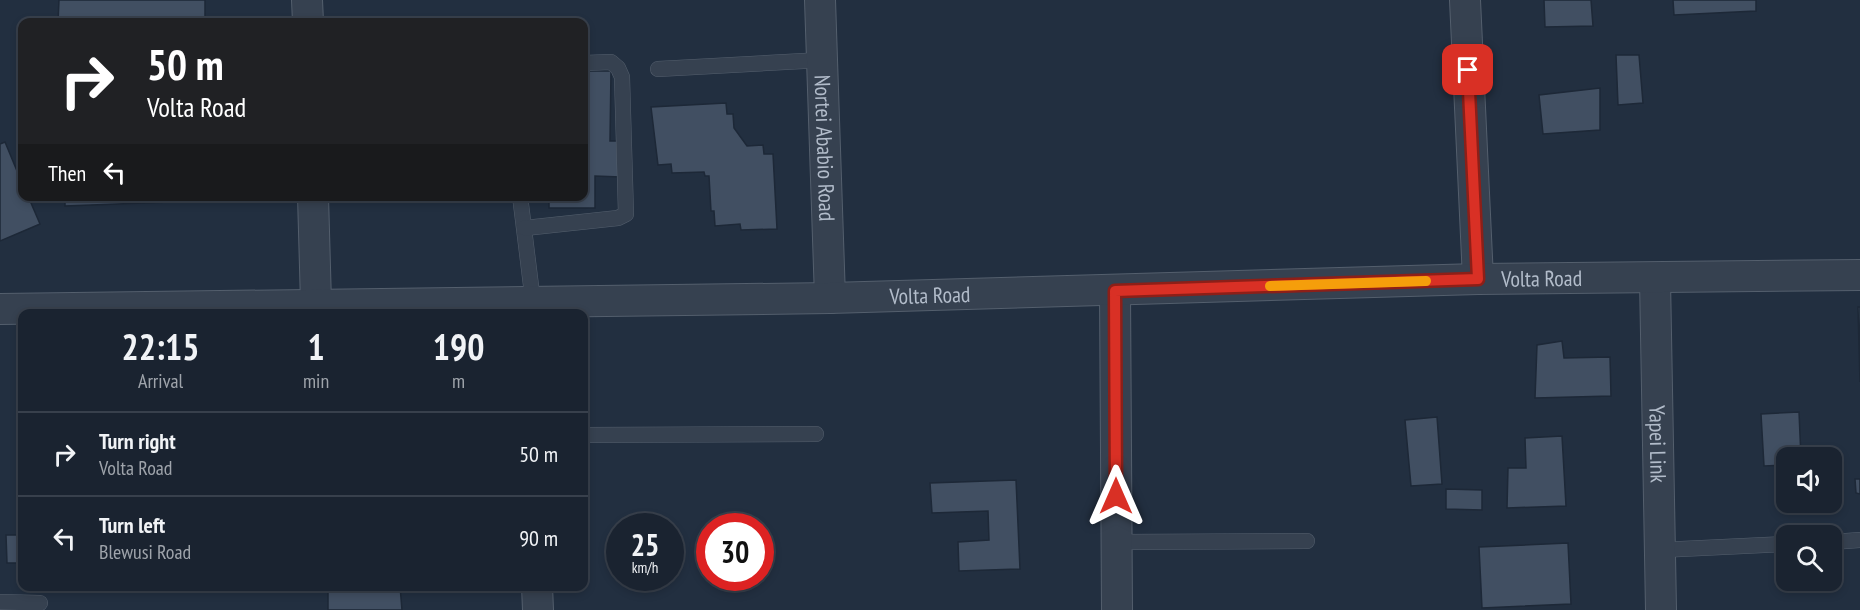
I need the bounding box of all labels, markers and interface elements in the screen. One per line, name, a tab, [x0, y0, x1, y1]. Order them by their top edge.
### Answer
text: 50 m	[147, 37, 224, 92]
icon: right	[48, 42, 126, 120]
pin	[1442, 44, 1493, 95]
icon: arrive	[1451, 53, 1484, 86]
street label: Nortei Ababio Road	[809, 74, 841, 222]
text: Volta Road	[147, 90, 246, 124]
icon: left	[98, 156, 131, 189]
text: Then	[48, 159, 86, 187]
street label: Volta Road	[1500, 264, 1582, 293]
street label: Volta Road	[888, 280, 971, 310]
text: 22:15	[122, 323, 199, 370]
text: 1	[307, 323, 325, 370]
text: 190	[433, 323, 484, 370]
text: Arrival	[138, 368, 183, 394]
text: min	[303, 368, 329, 394]
text: m	[452, 368, 465, 394]
street label: Yapei Link	[1643, 405, 1673, 484]
text: Turn right	[99, 427, 176, 455]
icon: right	[48, 438, 81, 471]
text: 50 m	[519, 440, 558, 468]
map controls	[1776, 447, 1842, 591]
button: sound	[1776, 447, 1842, 513]
text: Volta Road	[99, 455, 172, 481]
position arrow	[1084, 464, 1148, 528]
text: Turn left	[99, 511, 165, 539]
speed limit sign: 30	[696, 513, 774, 591]
icon: left	[48, 522, 81, 555]
text: 90 m	[519, 524, 558, 552]
text: 25	[631, 525, 659, 564]
button: search	[1776, 525, 1842, 591]
text: Blewusi Road	[99, 539, 191, 565]
text: km/h	[632, 558, 658, 577]

